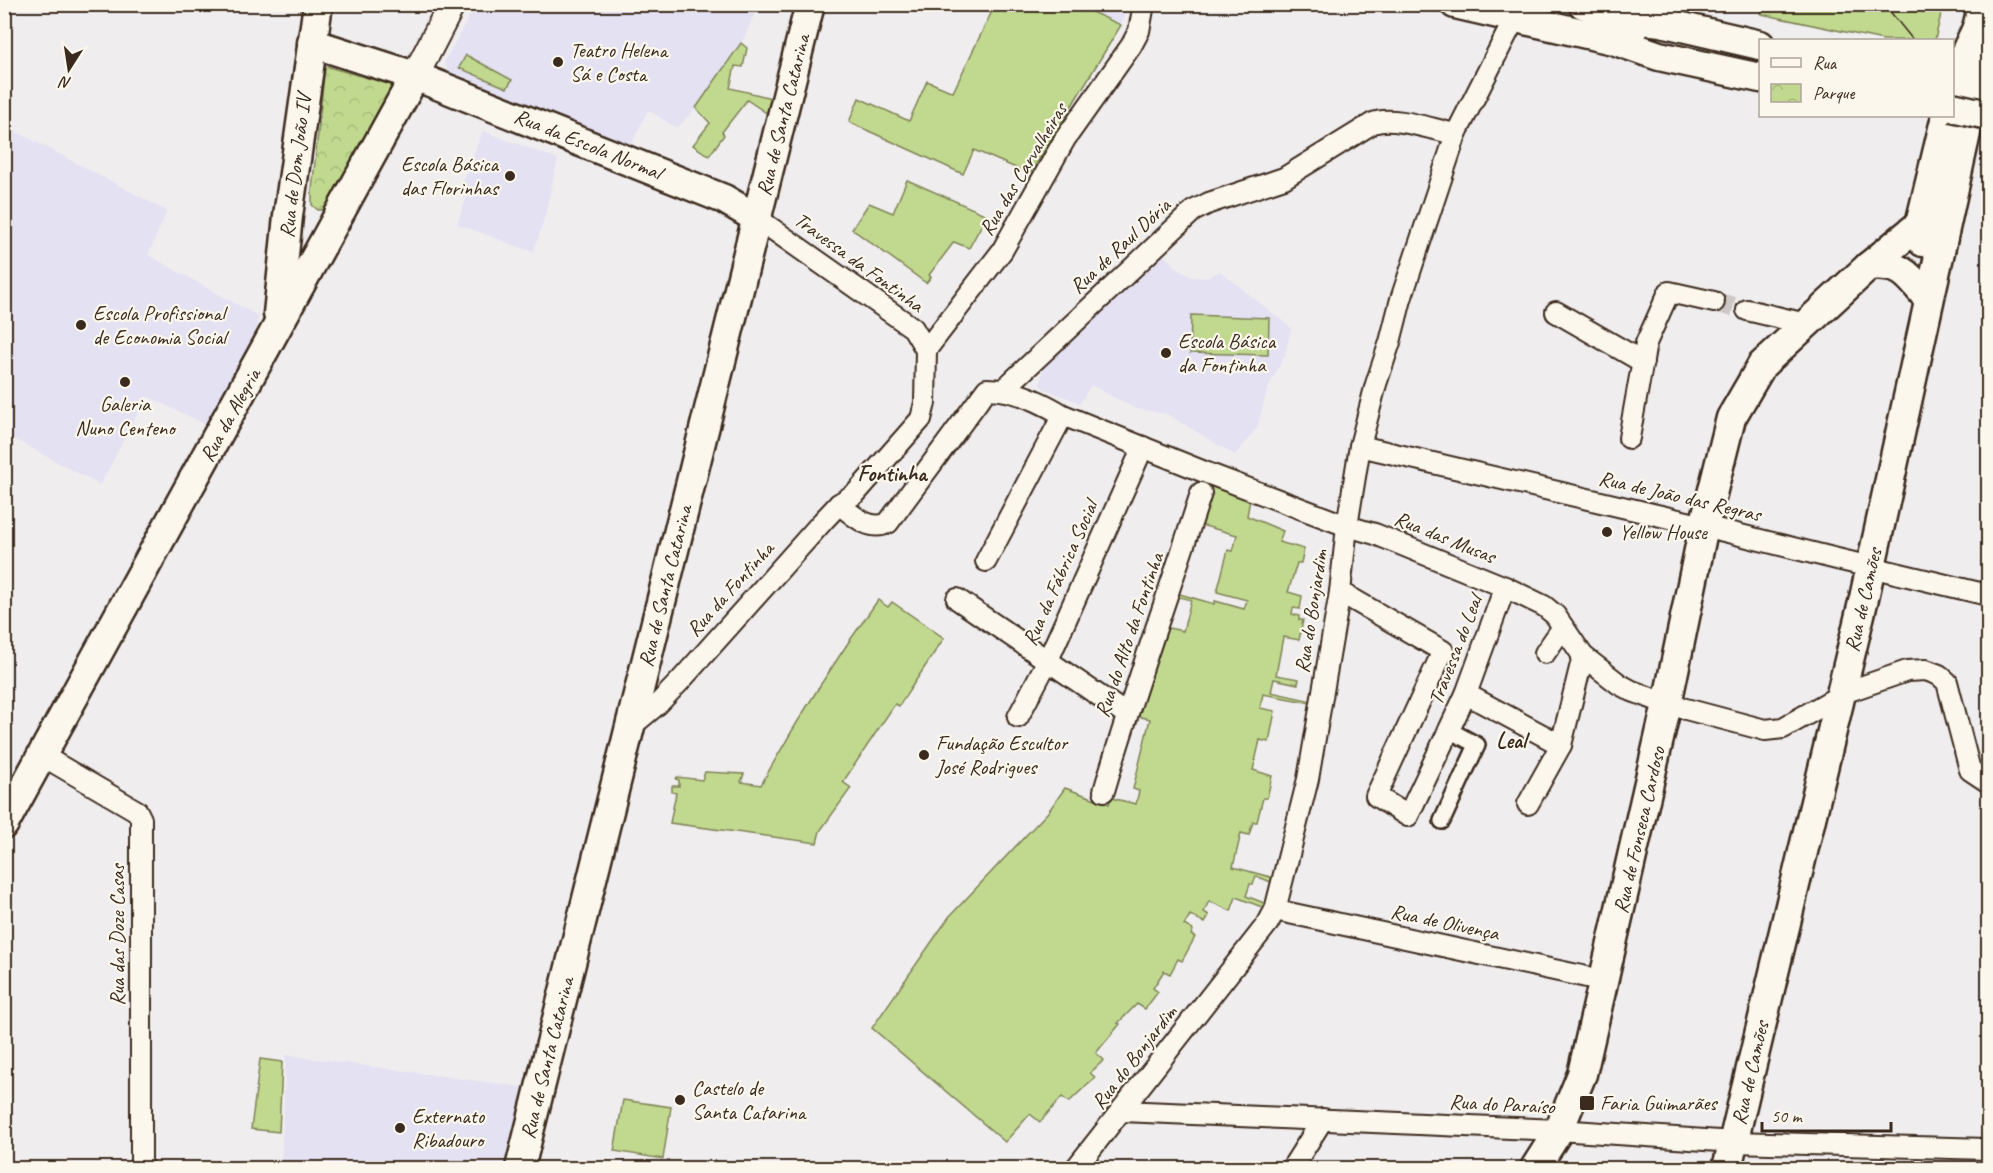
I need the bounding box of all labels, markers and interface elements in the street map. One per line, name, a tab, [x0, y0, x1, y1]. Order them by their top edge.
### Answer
street label: Rua de Santa Catarina	[750, 29, 816, 198]
place label: Teatro Helena Sá e Costa	[570, 37, 669, 87]
north arrow	[39, 39, 99, 99]
legend	[1759, 39, 1954, 117]
text: Rua	[1813, 52, 1838, 74]
marker: Teatro Helena Sá e Costa	[551, 55, 565, 69]
text: N	[56, 71, 73, 94]
text: Parque	[1813, 82, 1855, 104]
street label: Rua de Dom João IV	[273, 89, 317, 239]
street label: Rua das Carvalheiras	[973, 96, 1074, 240]
street label: Rua da Escola Normal	[511, 103, 669, 187]
place label: Escola Básica das Florinhas	[401, 151, 500, 201]
marker: Escola Básica das Florinhas	[503, 169, 517, 183]
street label: Rua de Raul Dória	[1064, 192, 1177, 299]
street label: Travessa da Fontinha	[789, 206, 930, 319]
place label: Escola Profissional de Economia Social	[93, 300, 229, 350]
marker: Escola Profissional de Economia Social	[74, 318, 88, 332]
place label: Escola Básica da Fontinha	[1178, 328, 1277, 378]
marker: Escola Básica da Fontinha	[1159, 346, 1173, 360]
street label: Rua da Alegria	[194, 362, 267, 466]
marker: Galeria Nuno Centeno	[118, 375, 132, 389]
place label: Galeria Nuno Centeno	[75, 391, 177, 441]
district label: Fontinha	[857, 460, 928, 488]
street label: Rua de João das Regras	[1596, 465, 1765, 528]
street label: Rua da Fábrica Social	[1016, 494, 1105, 649]
street label: Rua de Santa Catarina	[632, 500, 698, 669]
street label: Rua das Musas	[1391, 505, 1501, 570]
place label: Yellow House	[1619, 519, 1708, 545]
marker: Yellow House	[1600, 525, 1614, 539]
street label: Rua da Fontinha	[681, 535, 781, 642]
street label: Rua de Camões	[1838, 544, 1888, 654]
street label: Rua do Bonjardim	[1288, 546, 1334, 675]
street label: Rua do Alto da Fontinha	[1089, 548, 1170, 721]
street label: Travessa do Leal	[1422, 588, 1489, 708]
district label: Leal	[1496, 727, 1530, 755]
place label: Fundação Escultor José Rodrigues	[935, 730, 1069, 780]
street label: Rua de Fonseca Cardoso	[1607, 743, 1671, 916]
marker: Fundação Escultor José Rodrigues	[917, 748, 931, 762]
street label: Rua das Doze Casas	[104, 862, 130, 1006]
street label: Rua de Olivença	[1389, 898, 1503, 947]
street label: Rua de Santa Catarina	[514, 972, 580, 1141]
street label: Rua do Bonjardim	[1085, 999, 1183, 1114]
street label: Rua de Camões	[1725, 1017, 1775, 1127]
place label: Castelo de Santa Catarina	[692, 1075, 808, 1125]
street label: Rua do Paraíso	[1449, 1088, 1557, 1120]
place label: Faria Guimarães	[1600, 1090, 1718, 1116]
marker: Castelo de Santa Catarina	[673, 1093, 687, 1107]
marker: Faria Guimarães	[1578, 1094, 1596, 1112]
scale bar	[1762, 1095, 1891, 1133]
place label: Externato Ribadouro	[412, 1103, 486, 1153]
text: 50 m	[1771, 1105, 1804, 1127]
marker: Externato Ribadouro	[393, 1121, 407, 1135]

